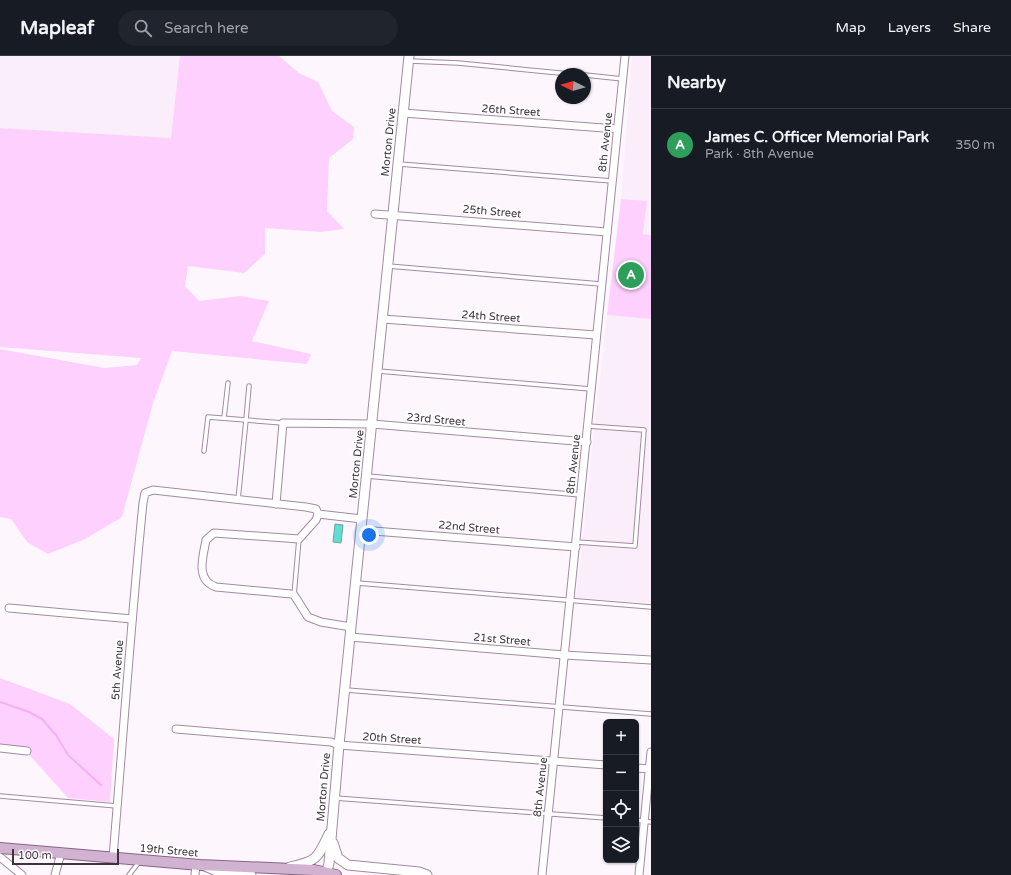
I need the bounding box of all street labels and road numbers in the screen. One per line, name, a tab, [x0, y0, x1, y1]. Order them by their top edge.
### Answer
street label: 26th Street	[481, 102, 541, 119]
street label: Morton Drive	[378, 107, 399, 177]
street label: 8th Avenue	[596, 112, 615, 173]
street label: 25th Street	[462, 202, 522, 221]
street label: 24th Street	[461, 308, 521, 325]
street label: 23rd Street	[406, 410, 466, 429]
street label: Morton Drive	[346, 429, 367, 499]
street label: 8th Avenue	[564, 434, 583, 495]
street label: 22nd Street	[438, 518, 500, 537]
street label: 21st Street	[473, 631, 531, 648]
street label: 5th Avenue	[109, 640, 126, 700]
street label: 20th Street	[362, 730, 422, 747]
street label: Morton Drive	[314, 752, 333, 822]
street label: 8th Avenue	[531, 757, 550, 818]
street label: 19th Street	[139, 841, 199, 860]

